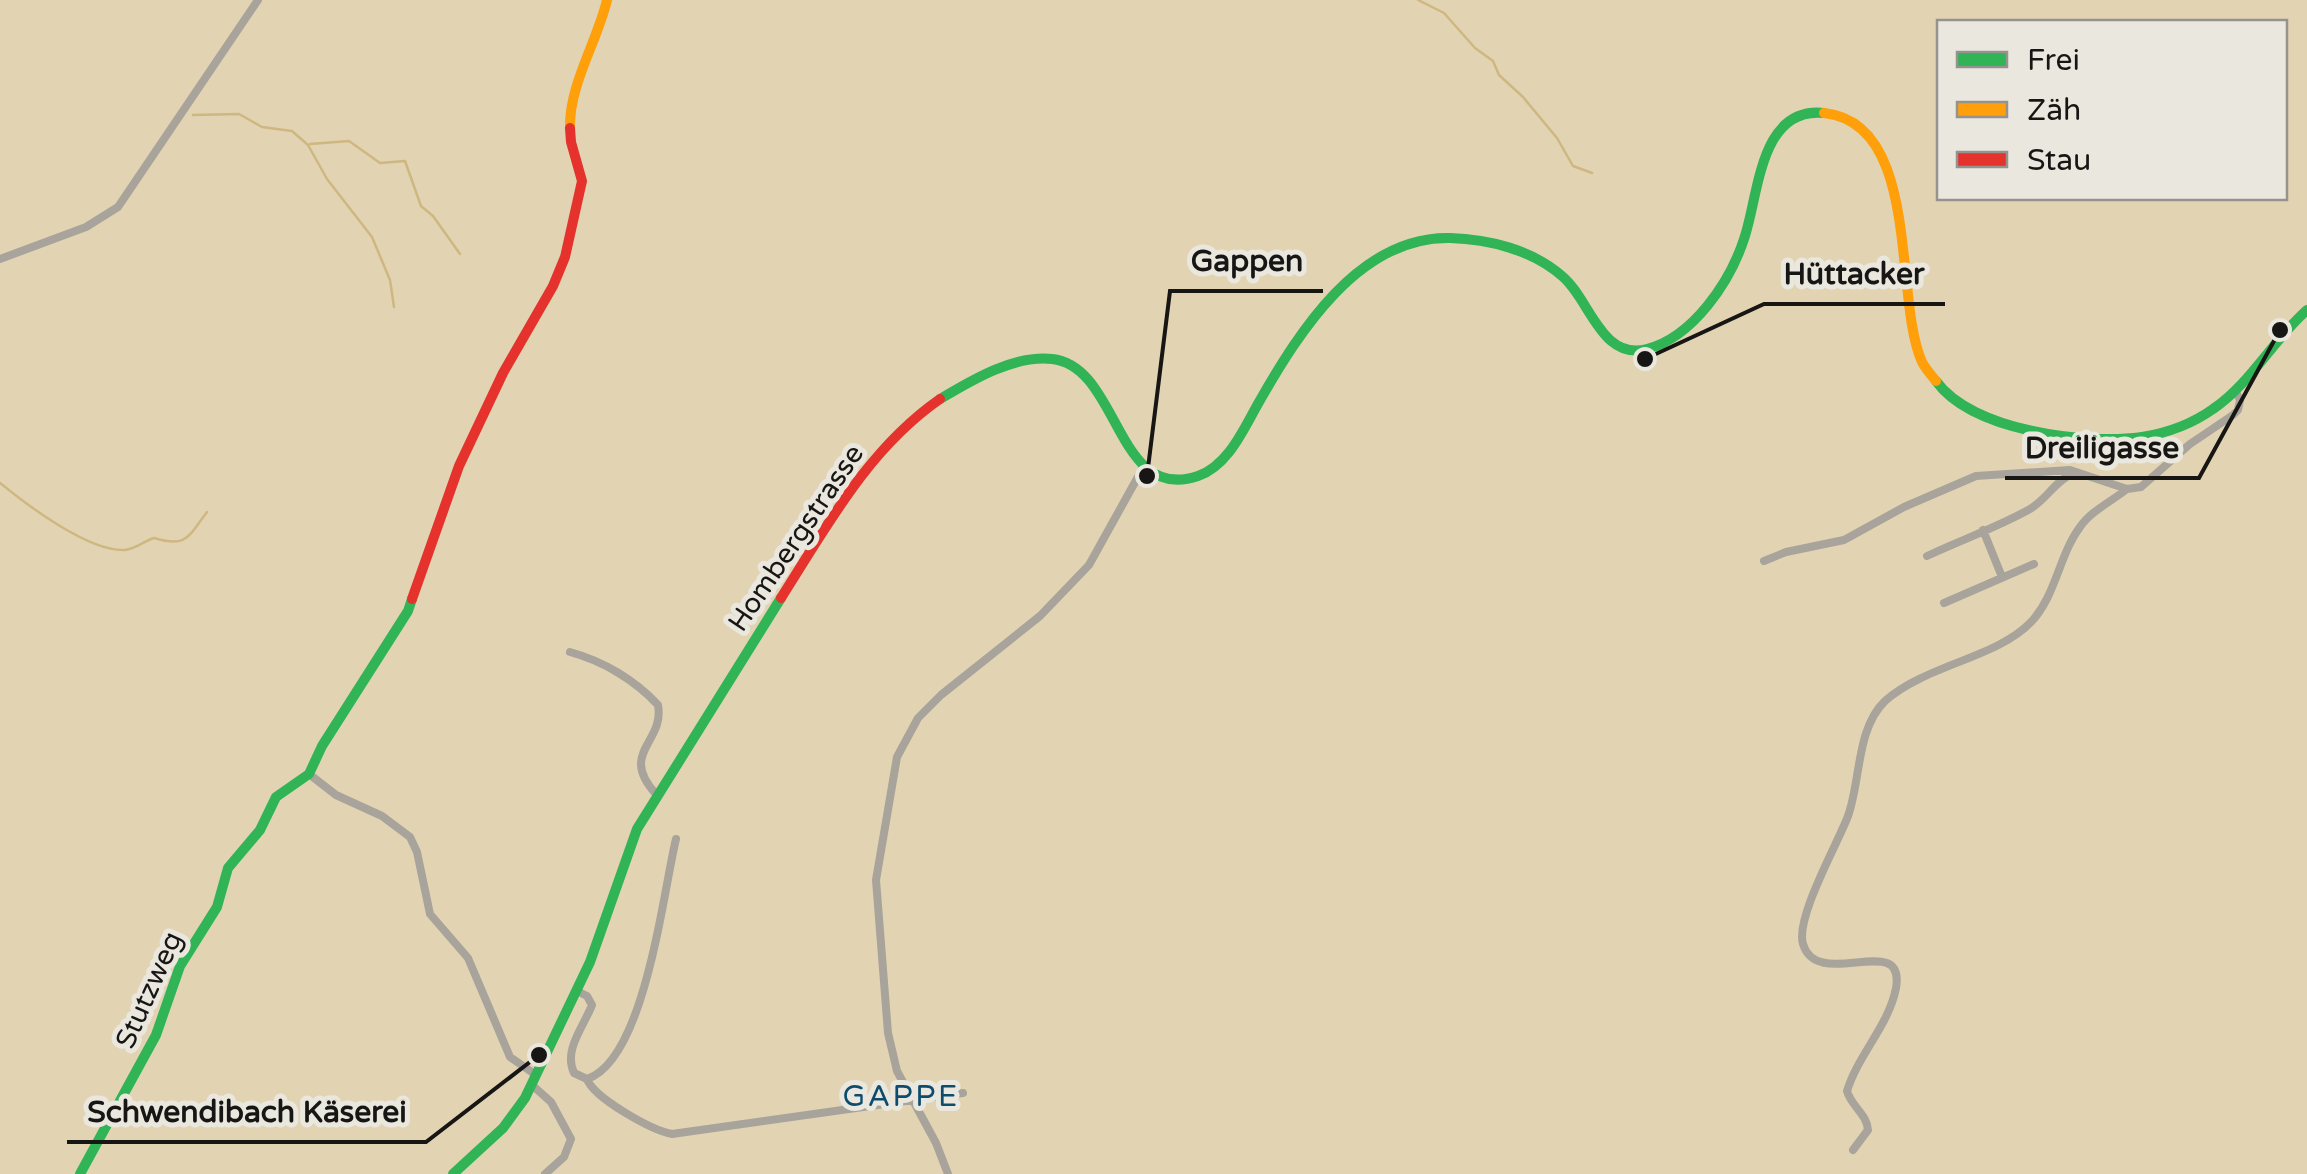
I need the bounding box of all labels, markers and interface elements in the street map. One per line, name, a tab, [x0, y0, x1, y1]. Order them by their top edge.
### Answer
legend	[1937, 20, 2287, 200]
text: Frei	[2027, 42, 2080, 79]
text: Zäh	[2027, 92, 2081, 129]
text: Stau	[2027, 142, 2091, 179]
callout: Gappen	[1170, 231, 1323, 291]
text: Gappen	[1191, 243, 1303, 280]
callout: Hüttacker	[1764, 244, 1945, 304]
text: Hüttacker	[1784, 256, 1925, 293]
callout: Dreiligasse	[2005, 418, 2199, 478]
text: Dreiligasse	[2025, 430, 2179, 467]
street label: Hombergstrasse	[721, 438, 871, 638]
street label: Stutzweg	[108, 926, 190, 1054]
district label: GAPPE	[842, 1078, 960, 1115]
callout: Schwendibach Käserei	[67, 1082, 426, 1142]
text: Schwendibach Käserei	[87, 1094, 407, 1131]

